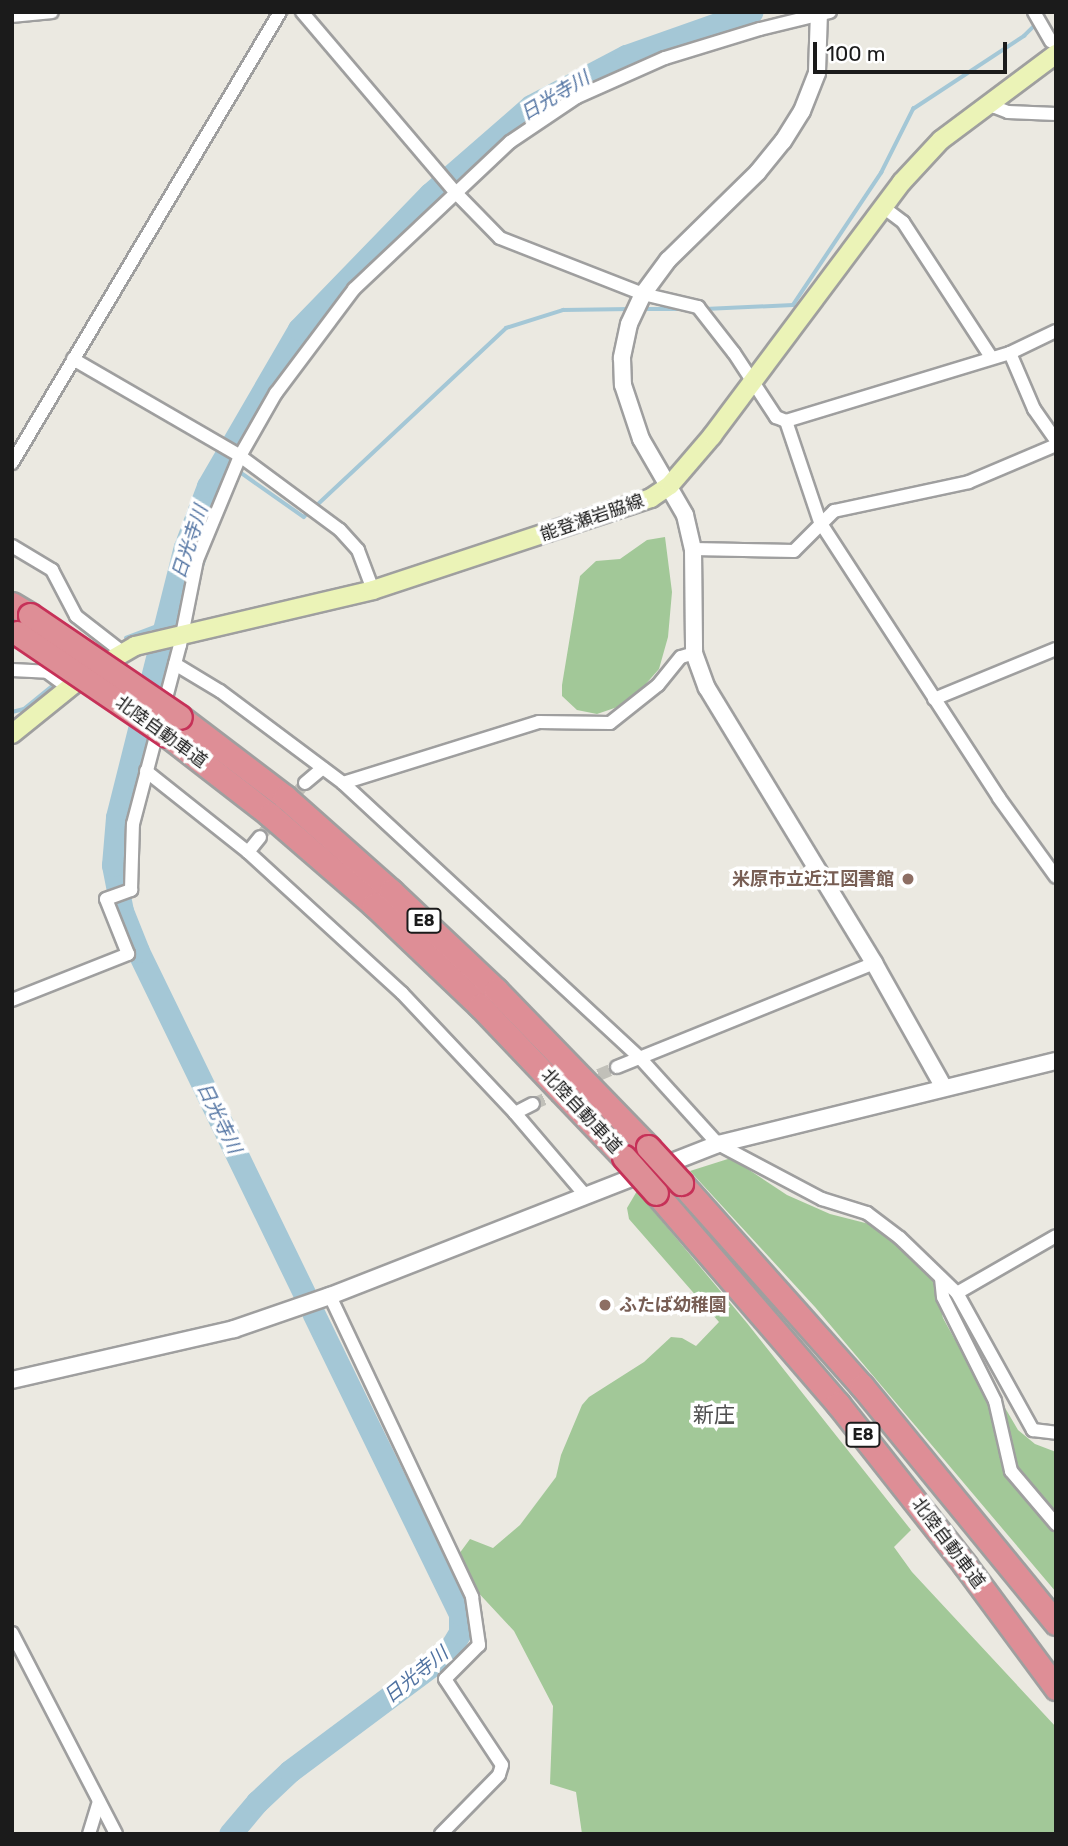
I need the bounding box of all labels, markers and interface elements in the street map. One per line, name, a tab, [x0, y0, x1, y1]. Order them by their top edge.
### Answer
scale bar	[816, 28, 1010, 72]
text: 100 m	[826, 41, 885, 66]
water label: 日光寺川	[517, 67, 593, 125]
street label: 能登瀬岩脇線	[537, 490, 647, 546]
water label: 日光寺川	[167, 502, 213, 582]
street label: 北陸自動車道	[111, 692, 211, 772]
place label: 米原市立近江図書館	[732, 868, 894, 890]
marker: 米原市立近江図書館	[900, 871, 916, 887]
road number: E8	[405, 909, 443, 934]
street label: 北陸自動車道	[536, 1064, 626, 1158]
water label: 日光寺川	[192, 1079, 246, 1157]
place label: ふたば幼稚園	[619, 1294, 727, 1316]
marker: ふたば幼稚園	[597, 1297, 613, 1313]
district label: 新庄	[693, 1402, 735, 1428]
road number: E8	[844, 1422, 882, 1448]
street label: 北陸自動車道	[907, 1493, 989, 1593]
water label: 日光寺川	[379, 1642, 453, 1708]

